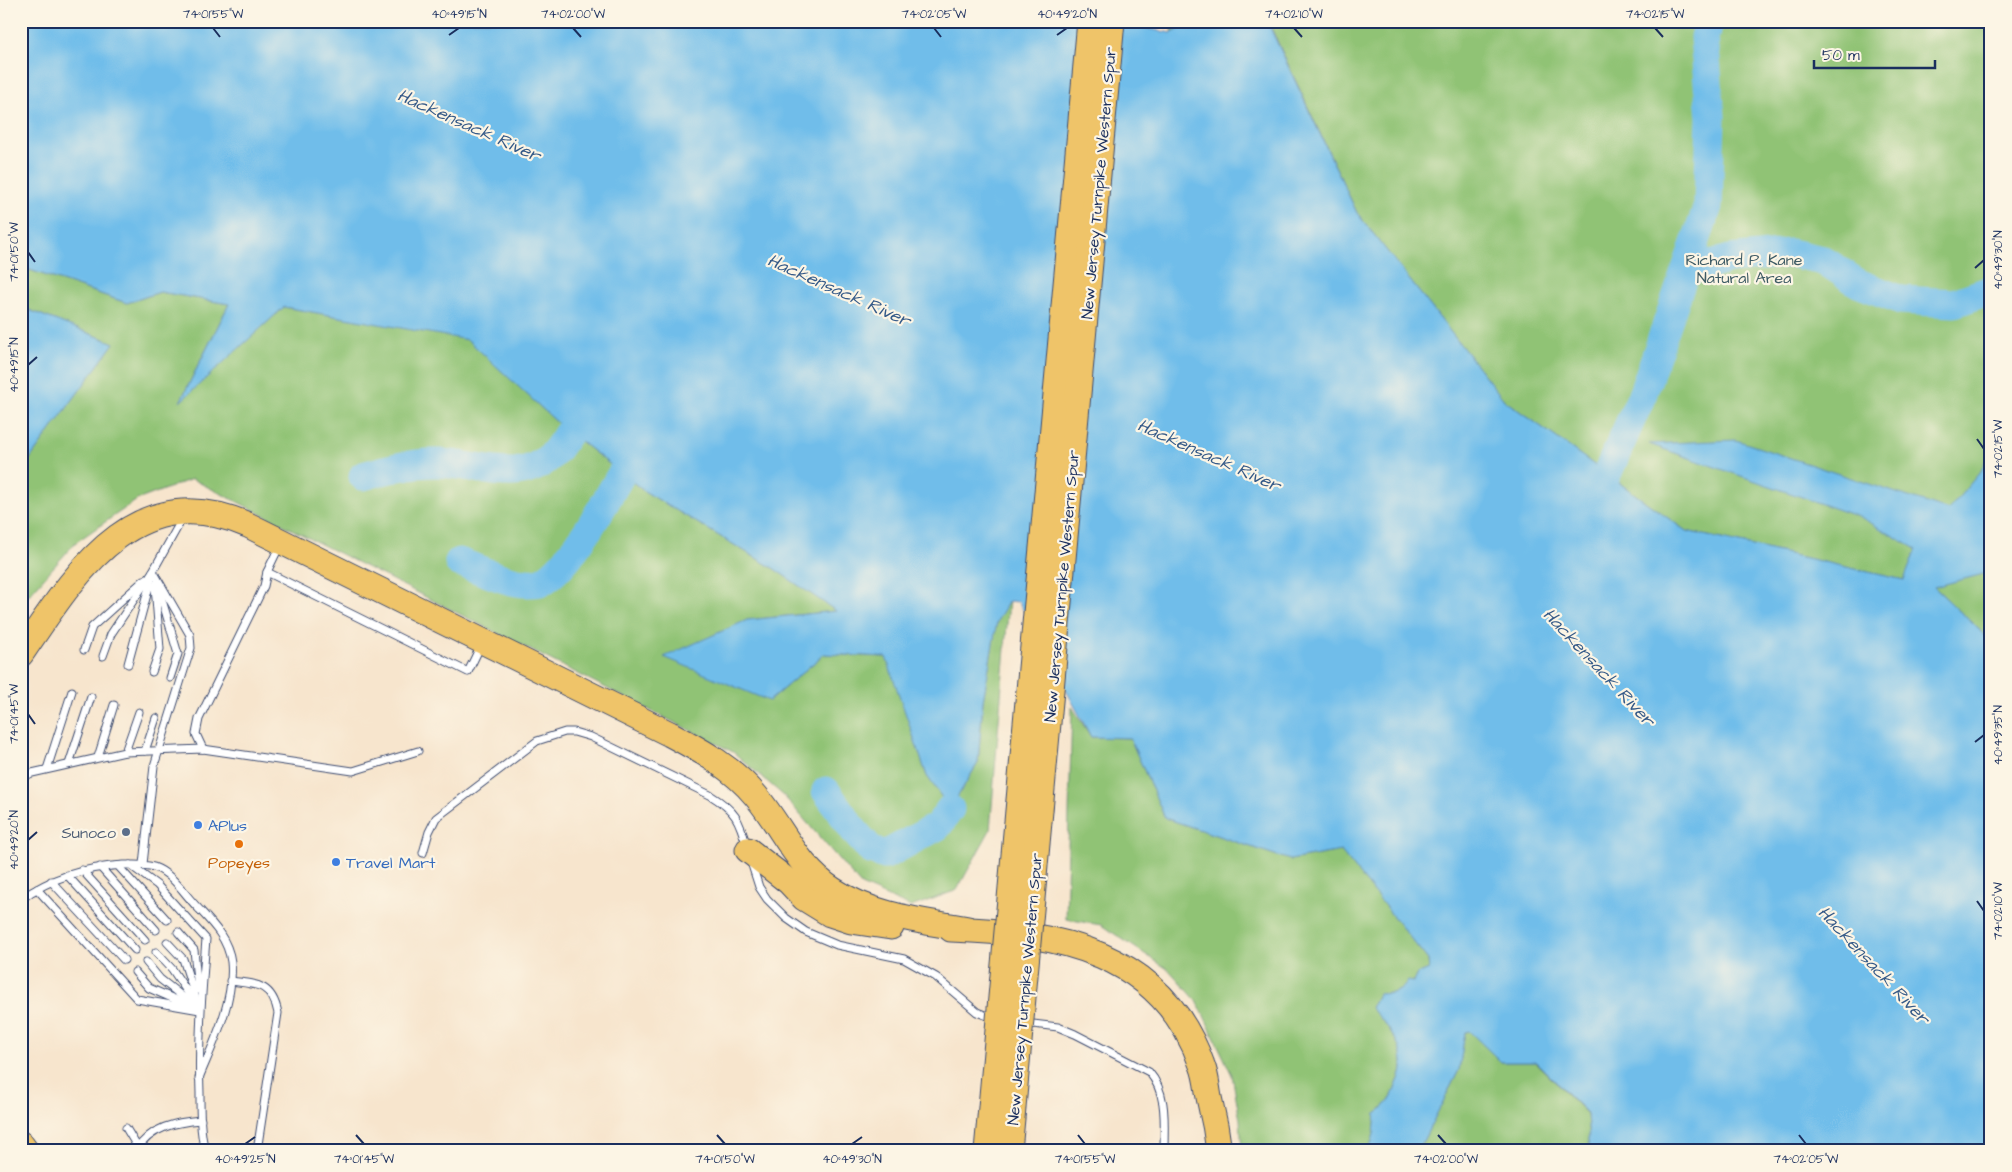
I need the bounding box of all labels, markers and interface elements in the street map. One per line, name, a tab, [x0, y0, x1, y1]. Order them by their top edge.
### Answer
text: 74°01'55"W	[183, 6, 244, 23]
text: 40°49'15"N	[431, 6, 487, 23]
text: 74°02'00"W	[541, 6, 606, 23]
text: 74°02'05"W	[902, 6, 967, 23]
text: 40°49'20"N	[1037, 6, 1098, 23]
text: 74°02'10"W	[1265, 6, 1324, 23]
text: 74°02'15"W	[1626, 6, 1685, 23]
scale bar	[1814, 38, 1936, 70]
text: 50 m	[1822, 45, 1860, 66]
street label: New Jersey Turnpike Western Spur	[1076, 46, 1123, 320]
water label: Hackensack River	[394, 83, 546, 169]
text: 74°01'50"W	[6, 222, 23, 282]
text: 40°49'30"N	[1990, 230, 2007, 290]
water label: Hackensack River	[764, 248, 916, 334]
park label: Richard P. Kane Natural Area	[1686, 249, 1803, 289]
text: 40°49'15"N	[6, 337, 23, 393]
water label: Hackensack River	[1134, 413, 1286, 499]
text: 74°02'15"W	[1990, 419, 2007, 478]
street label: New Jersey Turnpike Western Spur	[1039, 449, 1086, 723]
water label: Hackensack River	[1537, 603, 1662, 734]
text: 74°01'45"W	[6, 683, 23, 744]
text: 40°49'35"N	[1990, 704, 2007, 765]
text: 40°49'20"N	[6, 809, 23, 870]
place label: APlus	[208, 815, 247, 837]
marker: APlus	[192, 819, 204, 831]
place label: Sunoco	[61, 822, 116, 844]
marker: Sunoco	[120, 826, 132, 838]
marker: Popeyes	[233, 838, 245, 850]
place label: Popeyes	[208, 852, 270, 875]
place label: Travel Mart	[346, 852, 436, 874]
street label: New Jersey Turnpike Western Spur	[1002, 852, 1049, 1126]
marker: Travel Mart	[330, 856, 342, 868]
text: 74°02'10"W	[1990, 881, 2007, 940]
water label: Hackensack River	[1812, 901, 1937, 1032]
text: 40°49'25"N	[214, 1151, 276, 1168]
text: 74°01'45"W	[334, 1151, 395, 1168]
text: 74°01'50"W	[695, 1151, 755, 1168]
text: 40°49'30"N	[822, 1151, 882, 1168]
text: 74°01'55"W	[1055, 1151, 1116, 1168]
text: 74°02'00"W	[1414, 1151, 1479, 1168]
text: 74°02'05"W	[1774, 1151, 1839, 1168]

